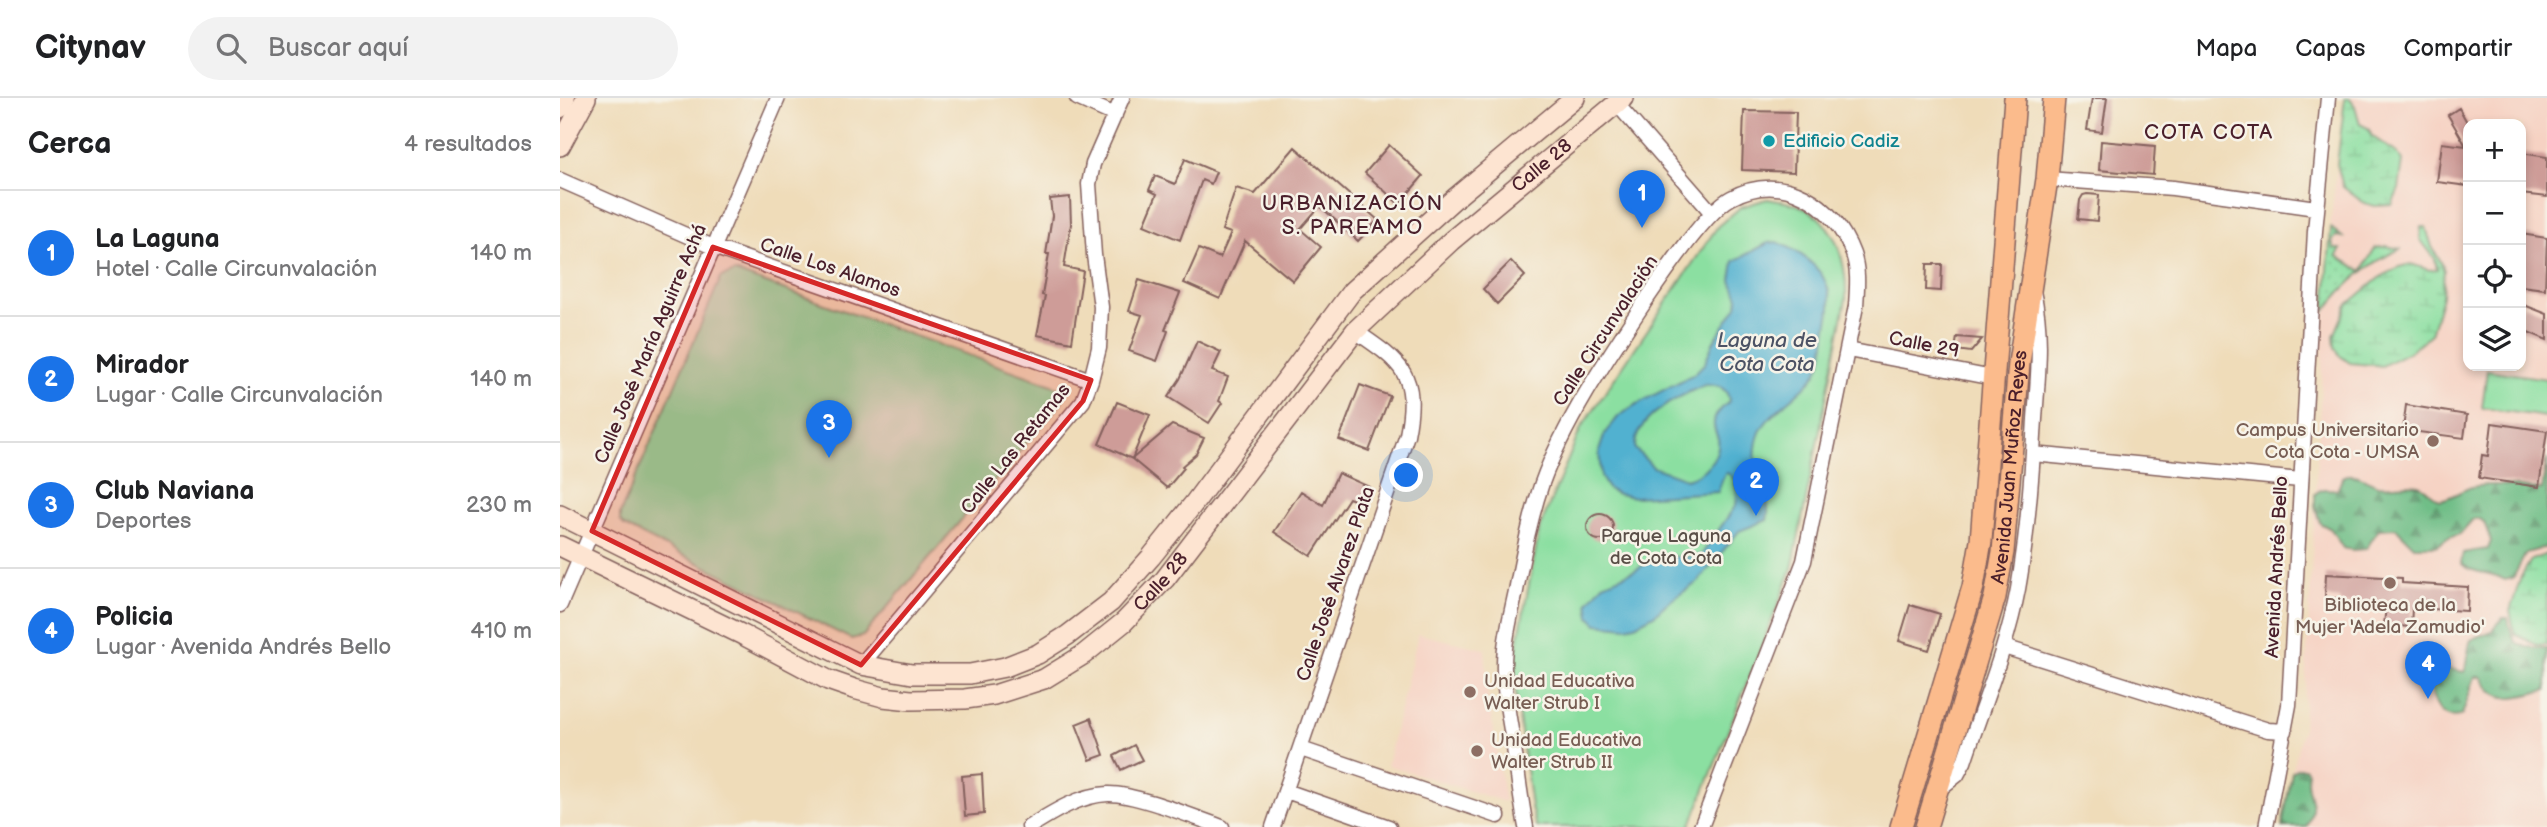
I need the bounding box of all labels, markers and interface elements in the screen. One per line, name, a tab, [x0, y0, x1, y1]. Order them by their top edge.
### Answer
search box	[188, 17, 678, 80]
text: Citynav	[35, 28, 146, 68]
icon: search	[212, 29, 250, 67]
text: Buscar aquí	[268, 33, 408, 64]
text: Mapa	[2196, 34, 2257, 63]
text: Capas	[2295, 34, 2365, 63]
text: Compartir	[2403, 34, 2512, 63]
map controls	[2463, 119, 2526, 371]
button: +	[2463, 119, 2526, 182]
district label: COTA COTA	[2144, 120, 2274, 145]
text: Cerca	[28, 126, 111, 162]
text: 4 resultados	[404, 130, 532, 158]
place label: Edificio Cadiz	[1783, 130, 1900, 153]
marker: Edificio Cadiz	[1761, 133, 1777, 149]
street label: Calle 28	[1507, 134, 1576, 197]
pin: 1	[1619, 170, 1665, 228]
button: −	[2463, 182, 2526, 245]
district label: URBANIZACIÓN S. PAREAMO	[1262, 191, 1444, 240]
street label: Calle José María Aguirre Achá	[590, 221, 712, 467]
text: La Laguna	[95, 224, 220, 255]
street label: Calle Los Alamos	[757, 233, 903, 303]
text: 1	[46, 239, 56, 267]
text: 140 m	[470, 239, 532, 267]
button: locate	[2463, 245, 2526, 308]
street label: Calle Circunvalación	[1549, 251, 1663, 411]
text: Hotel · Calle Circunvalación	[95, 255, 377, 283]
button: layers	[2463, 308, 2526, 371]
street label: Calle 29	[1887, 327, 1961, 363]
water label: Laguna de Cota Cota	[1717, 328, 1817, 377]
street label: Avenida Juan Muñoz Reyes	[1986, 349, 2032, 586]
text: Mirador	[95, 350, 189, 381]
text: 2	[44, 365, 58, 393]
text: 140 m	[470, 365, 532, 393]
street label: Calle Las Retamas	[956, 379, 1076, 519]
text: Lugar · Calle Circunvalación	[95, 381, 383, 409]
pin: 3	[806, 400, 852, 458]
place label: Campus Universitario Cota Cota - UMSA	[2236, 419, 2419, 464]
marker: Campus Universitario Cota Cota - UMSA	[2425, 433, 2441, 449]
your location	[1389, 458, 1423, 492]
pin: 2	[1733, 458, 1779, 516]
street label: Avenida Andrés Bello	[2261, 475, 2293, 659]
text: Club Naviana	[95, 476, 254, 507]
street label: Calle José Alvarez Plata	[1292, 484, 1380, 684]
text: 3	[44, 491, 58, 519]
text: 230 m	[466, 491, 532, 519]
text: Deportes	[95, 507, 191, 535]
park label: Parque Laguna de Cota Cota	[1601, 525, 1731, 570]
street label: Calle 28	[1129, 548, 1193, 616]
marker: Biblioteca de la Mujer 'Adela Zamudio'	[2382, 575, 2398, 591]
place label: Biblioteca de la Mujer 'Adela Zamudio'	[2295, 594, 2485, 639]
text: Policia	[95, 602, 173, 633]
text: 4	[44, 617, 58, 645]
text: 410 m	[470, 617, 532, 645]
text: Lugar · Avenida Andrés Bello	[95, 633, 391, 661]
pin: 4	[2405, 641, 2451, 699]
place label: Unidad Educativa Walter Strub I	[1484, 670, 1635, 715]
marker: Unidad Educativa Walter Strub I	[1462, 684, 1478, 700]
place label: Unidad Educativa Walter Strub II	[1491, 729, 1642, 774]
marker: Unidad Educativa Walter Strub II	[1469, 743, 1485, 759]

